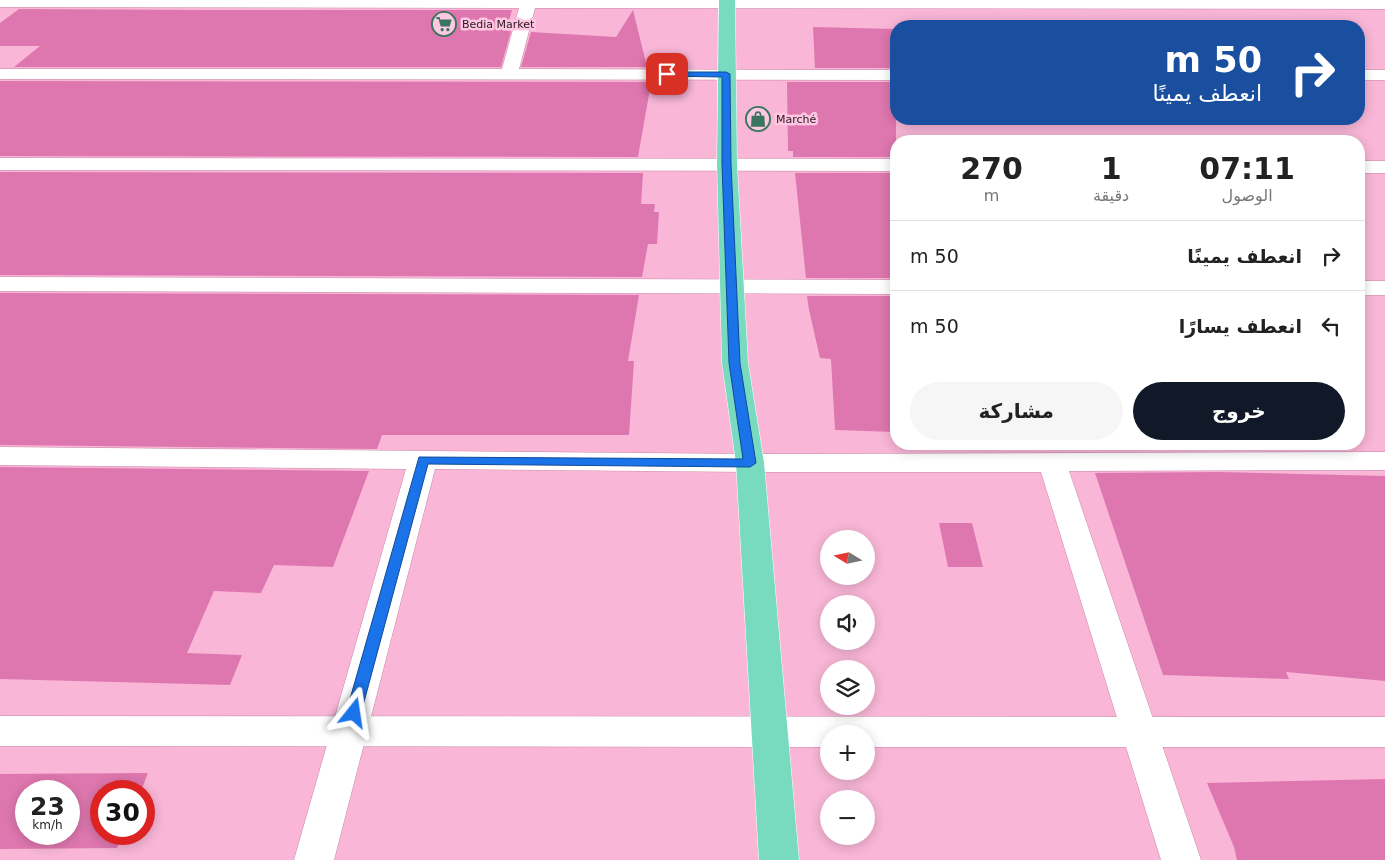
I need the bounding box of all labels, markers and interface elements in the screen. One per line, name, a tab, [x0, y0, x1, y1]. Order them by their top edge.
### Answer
supermarket icon: Bedia Market	[431, 11, 457, 37]
place label: Bedia Market	[462, 18, 535, 31]
text: 50 m	[1165, 40, 1262, 80]
icon: right	[1280, 40, 1345, 105]
pin	[646, 53, 688, 95]
icon: arrive	[653, 60, 681, 88]
text: انعطف يمينًا	[1153, 81, 1262, 106]
shop icon: Marché	[745, 106, 771, 132]
place label: Marché	[776, 113, 817, 126]
text: 270	[960, 151, 1023, 186]
text: 1	[1101, 151, 1122, 186]
text: 07:11	[1199, 151, 1295, 186]
text: m	[984, 186, 999, 205]
text: دقيقة	[1093, 186, 1129, 205]
text: الوصول	[1222, 186, 1273, 205]
icon: right	[1317, 242, 1345, 270]
text: 50 m	[910, 245, 959, 267]
text: انعطف يمينًا	[1187, 245, 1302, 267]
icon: left	[1317, 312, 1345, 340]
text: 50 m	[910, 315, 959, 337]
text: انعطف يسارًا	[1179, 315, 1302, 337]
button: مشاركة	[910, 382, 1123, 440]
button: خروج	[1133, 382, 1345, 440]
north arrow	[820, 530, 875, 585]
map controls	[820, 530, 875, 845]
button: sound	[820, 595, 875, 650]
button: layers	[820, 660, 875, 715]
position arrow	[327, 686, 379, 738]
button: +	[820, 725, 875, 780]
speed limit sign: 30	[90, 780, 155, 845]
button: −	[820, 790, 875, 845]
text: 23	[30, 792, 65, 821]
text: km/h	[32, 818, 63, 832]

